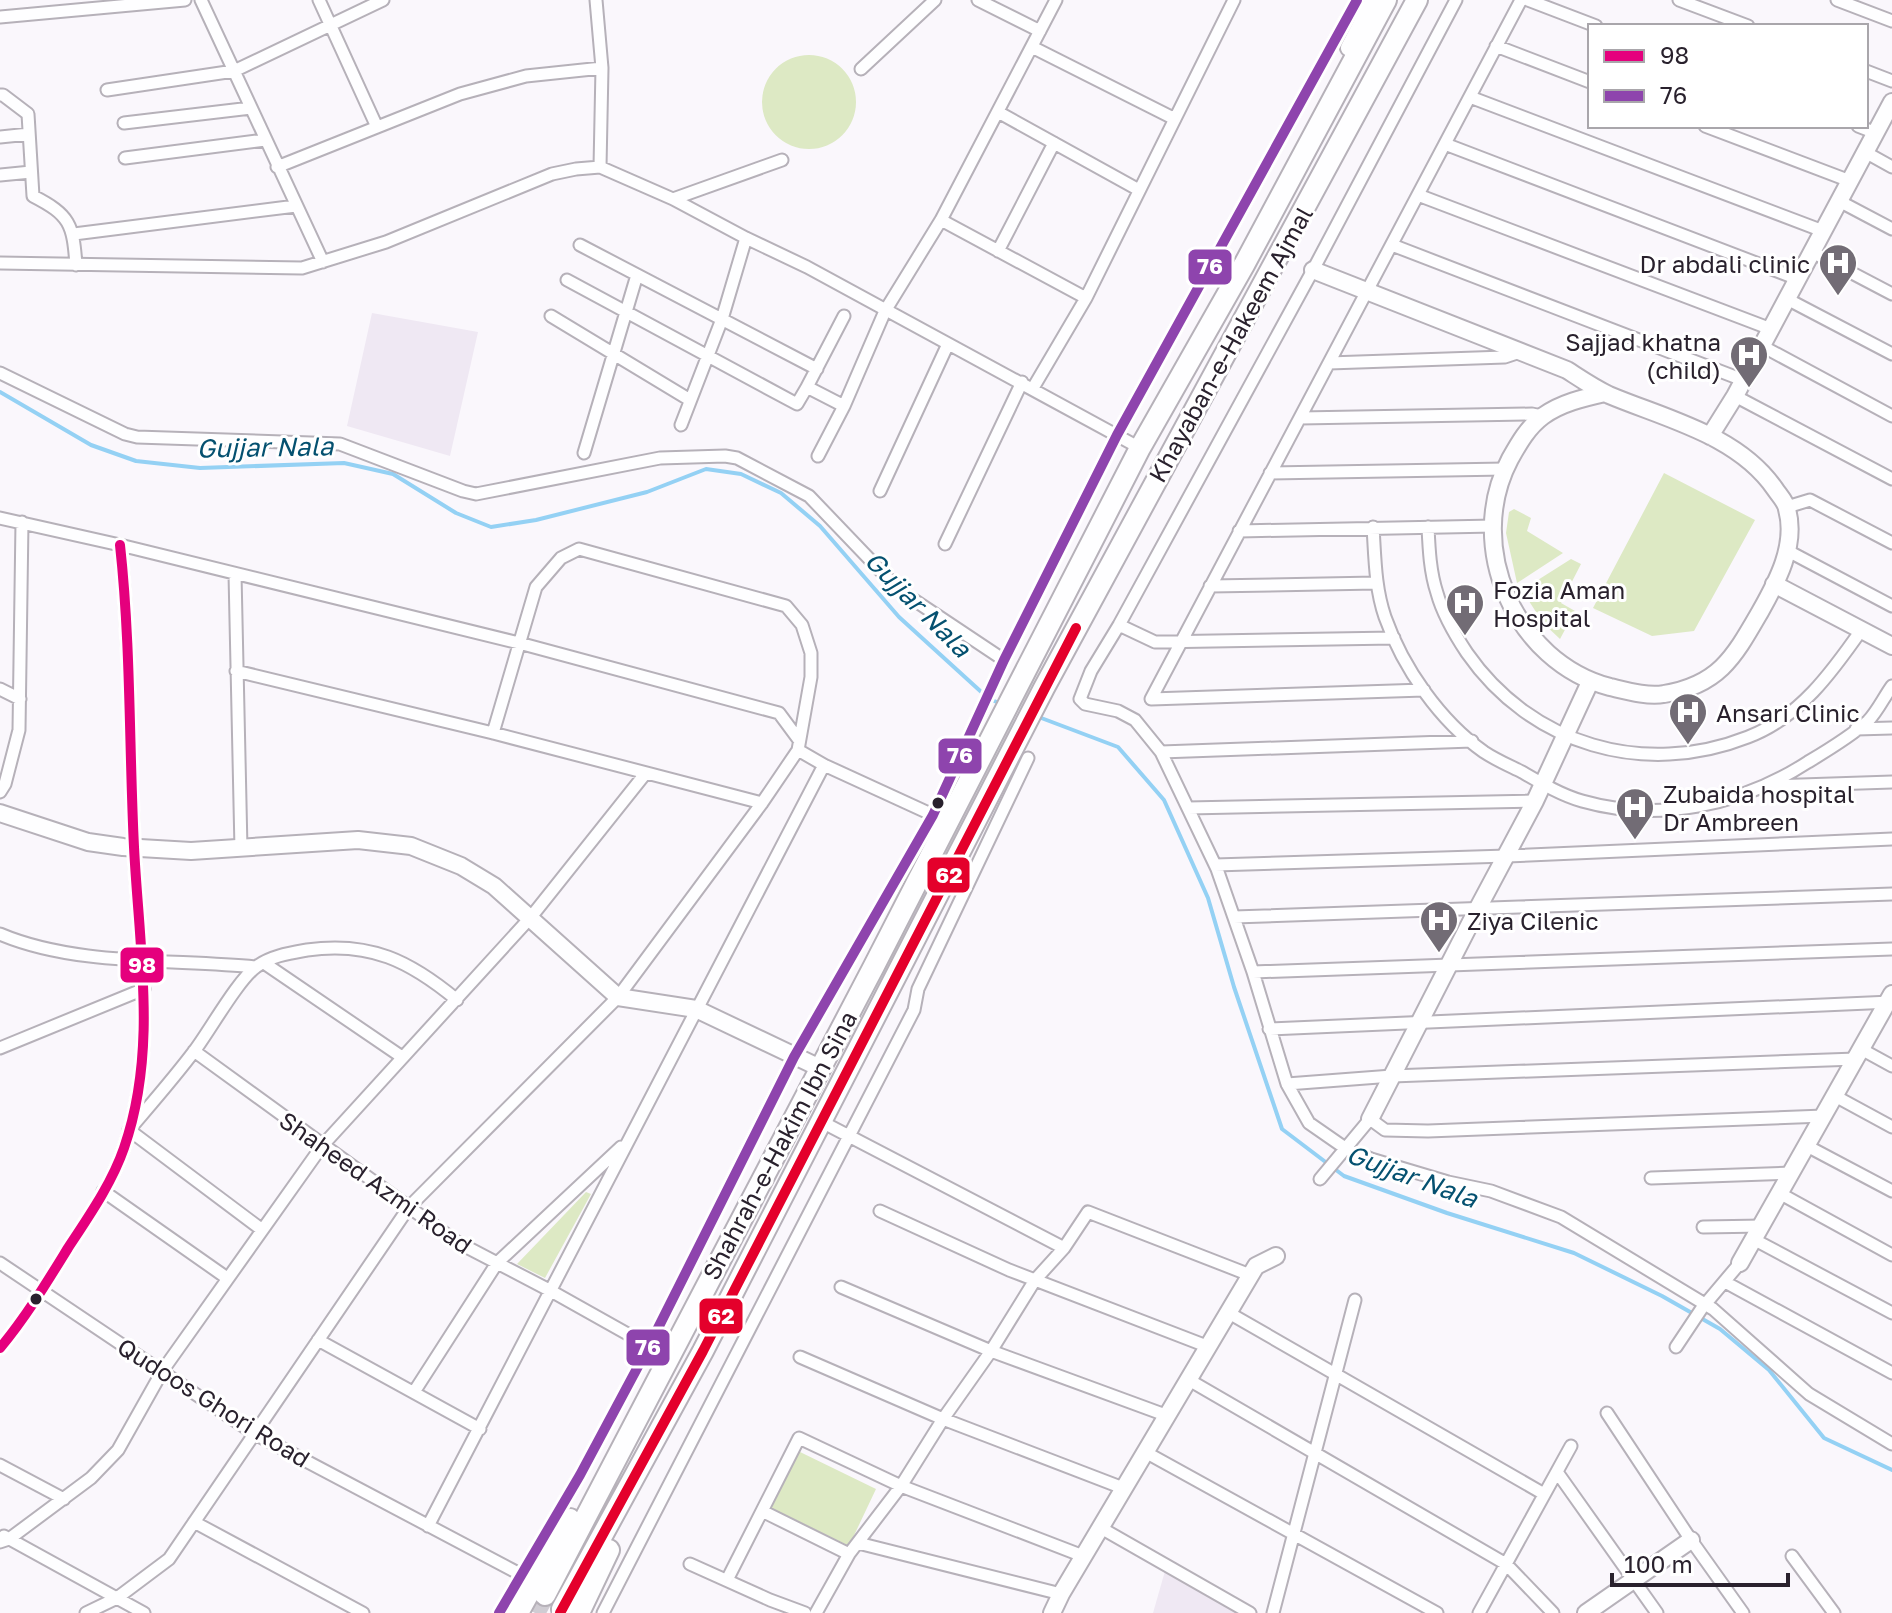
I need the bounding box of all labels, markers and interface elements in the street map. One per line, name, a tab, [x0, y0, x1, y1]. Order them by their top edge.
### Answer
legend	[1588, 24, 1868, 128]
text: 98	[1660, 40, 1689, 69]
text: 76	[1660, 80, 1687, 109]
street label: Khayaban-e-Hakeem Ajmal	[1142, 201, 1318, 487]
hospital icon: Dr abdali clinic	[1817, 242, 1859, 297]
line badge: 76	[1187, 248, 1233, 286]
place label: Dr abdali clinic	[1640, 249, 1810, 278]
text: 76	[1197, 252, 1223, 279]
place label: Sajjad khatna (child)	[1565, 327, 1721, 384]
hospital icon: Sajjad khatna (child)	[1728, 334, 1770, 389]
water label: Gujjar Nala	[196, 430, 335, 464]
water label: Gujjar Nala	[859, 545, 978, 664]
place label: Fozia Aman Hospital	[1493, 575, 1625, 632]
hospital icon: Fozia Aman Hospital	[1444, 582, 1486, 637]
hospital icon: Ansari Clinic	[1667, 691, 1709, 746]
place label: Ansari Clinic	[1716, 698, 1860, 727]
line badge: 76	[937, 737, 983, 775]
text: 76	[947, 741, 973, 768]
place label: Zubaida hospital Dr Ambreen	[1663, 779, 1854, 836]
hospital icon: Zubaida hospital Dr Ambreen	[1614, 786, 1656, 841]
unlabelled marker	[930, 795, 946, 811]
line badge: 62	[926, 856, 971, 894]
text: 62	[935, 861, 963, 888]
hospital icon: Ziya Cilenic	[1418, 899, 1460, 954]
place label: Ziya Cilenic	[1467, 906, 1599, 935]
line badge: 98	[119, 946, 165, 984]
text: 98	[128, 951, 156, 978]
street label: Shahrah-e-Hakim Ibn Sina	[696, 1006, 862, 1284]
street label: Shaheed Azmi Road	[274, 1105, 478, 1259]
water label: Gujjar Nala	[1342, 1138, 1483, 1214]
unlabelled marker	[28, 1291, 44, 1307]
line badge: 62	[698, 1297, 744, 1335]
text: 62	[707, 1302, 735, 1329]
line badge: 76	[625, 1328, 671, 1367]
street label: Qudoos Ghori Road	[113, 1331, 315, 1473]
text: 76	[635, 1333, 661, 1360]
scale bar	[1612, 1537, 1788, 1587]
text: 100 m	[1624, 1549, 1693, 1578]

